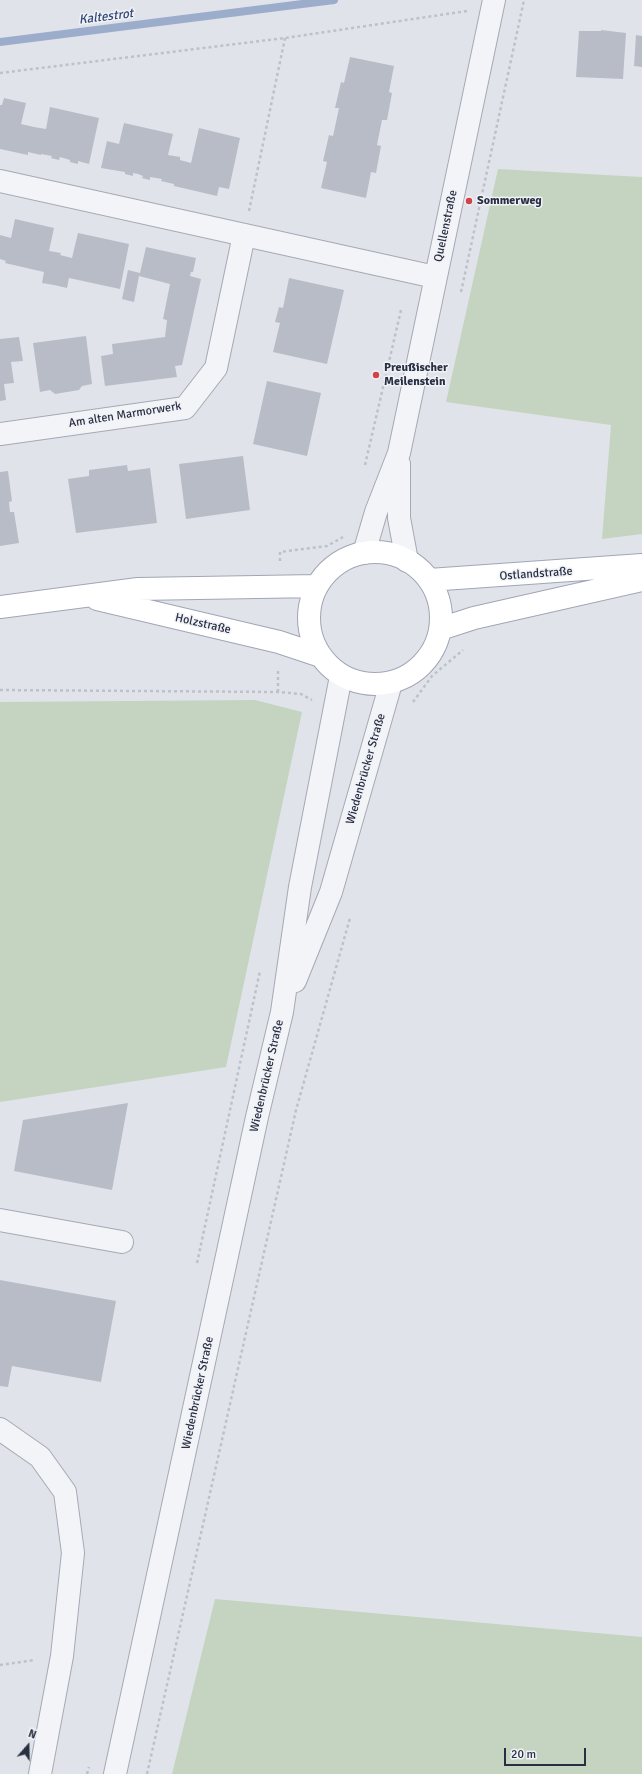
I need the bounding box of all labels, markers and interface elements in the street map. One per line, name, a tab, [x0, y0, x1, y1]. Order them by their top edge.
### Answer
water label: Kaltestrot	[78, 6, 134, 28]
street label: Quellenstraße	[431, 189, 461, 263]
place label: Sommerweg	[477, 194, 542, 208]
marker: Sommerweg	[464, 196, 474, 206]
place label: Preußischer Meilenstein	[384, 361, 448, 389]
marker: Preußischer Meilenstein	[371, 370, 381, 380]
street label: Am alten Marmorwerk	[68, 399, 182, 431]
street label: Ostlandstraße	[499, 564, 573, 584]
street label: Holzstraße	[174, 611, 232, 637]
street label: Wiedenbrücker Straße	[343, 712, 389, 826]
street label: Wiedenbrücker Straße	[247, 1018, 287, 1134]
street label: Wiedenbrücker Straße	[179, 1335, 217, 1451]
north arrow	[8, 1726, 48, 1766]
text: N	[26, 1727, 38, 1742]
scale bar	[506, 1740, 588, 1766]
text: 20 m	[511, 1747, 536, 1762]

